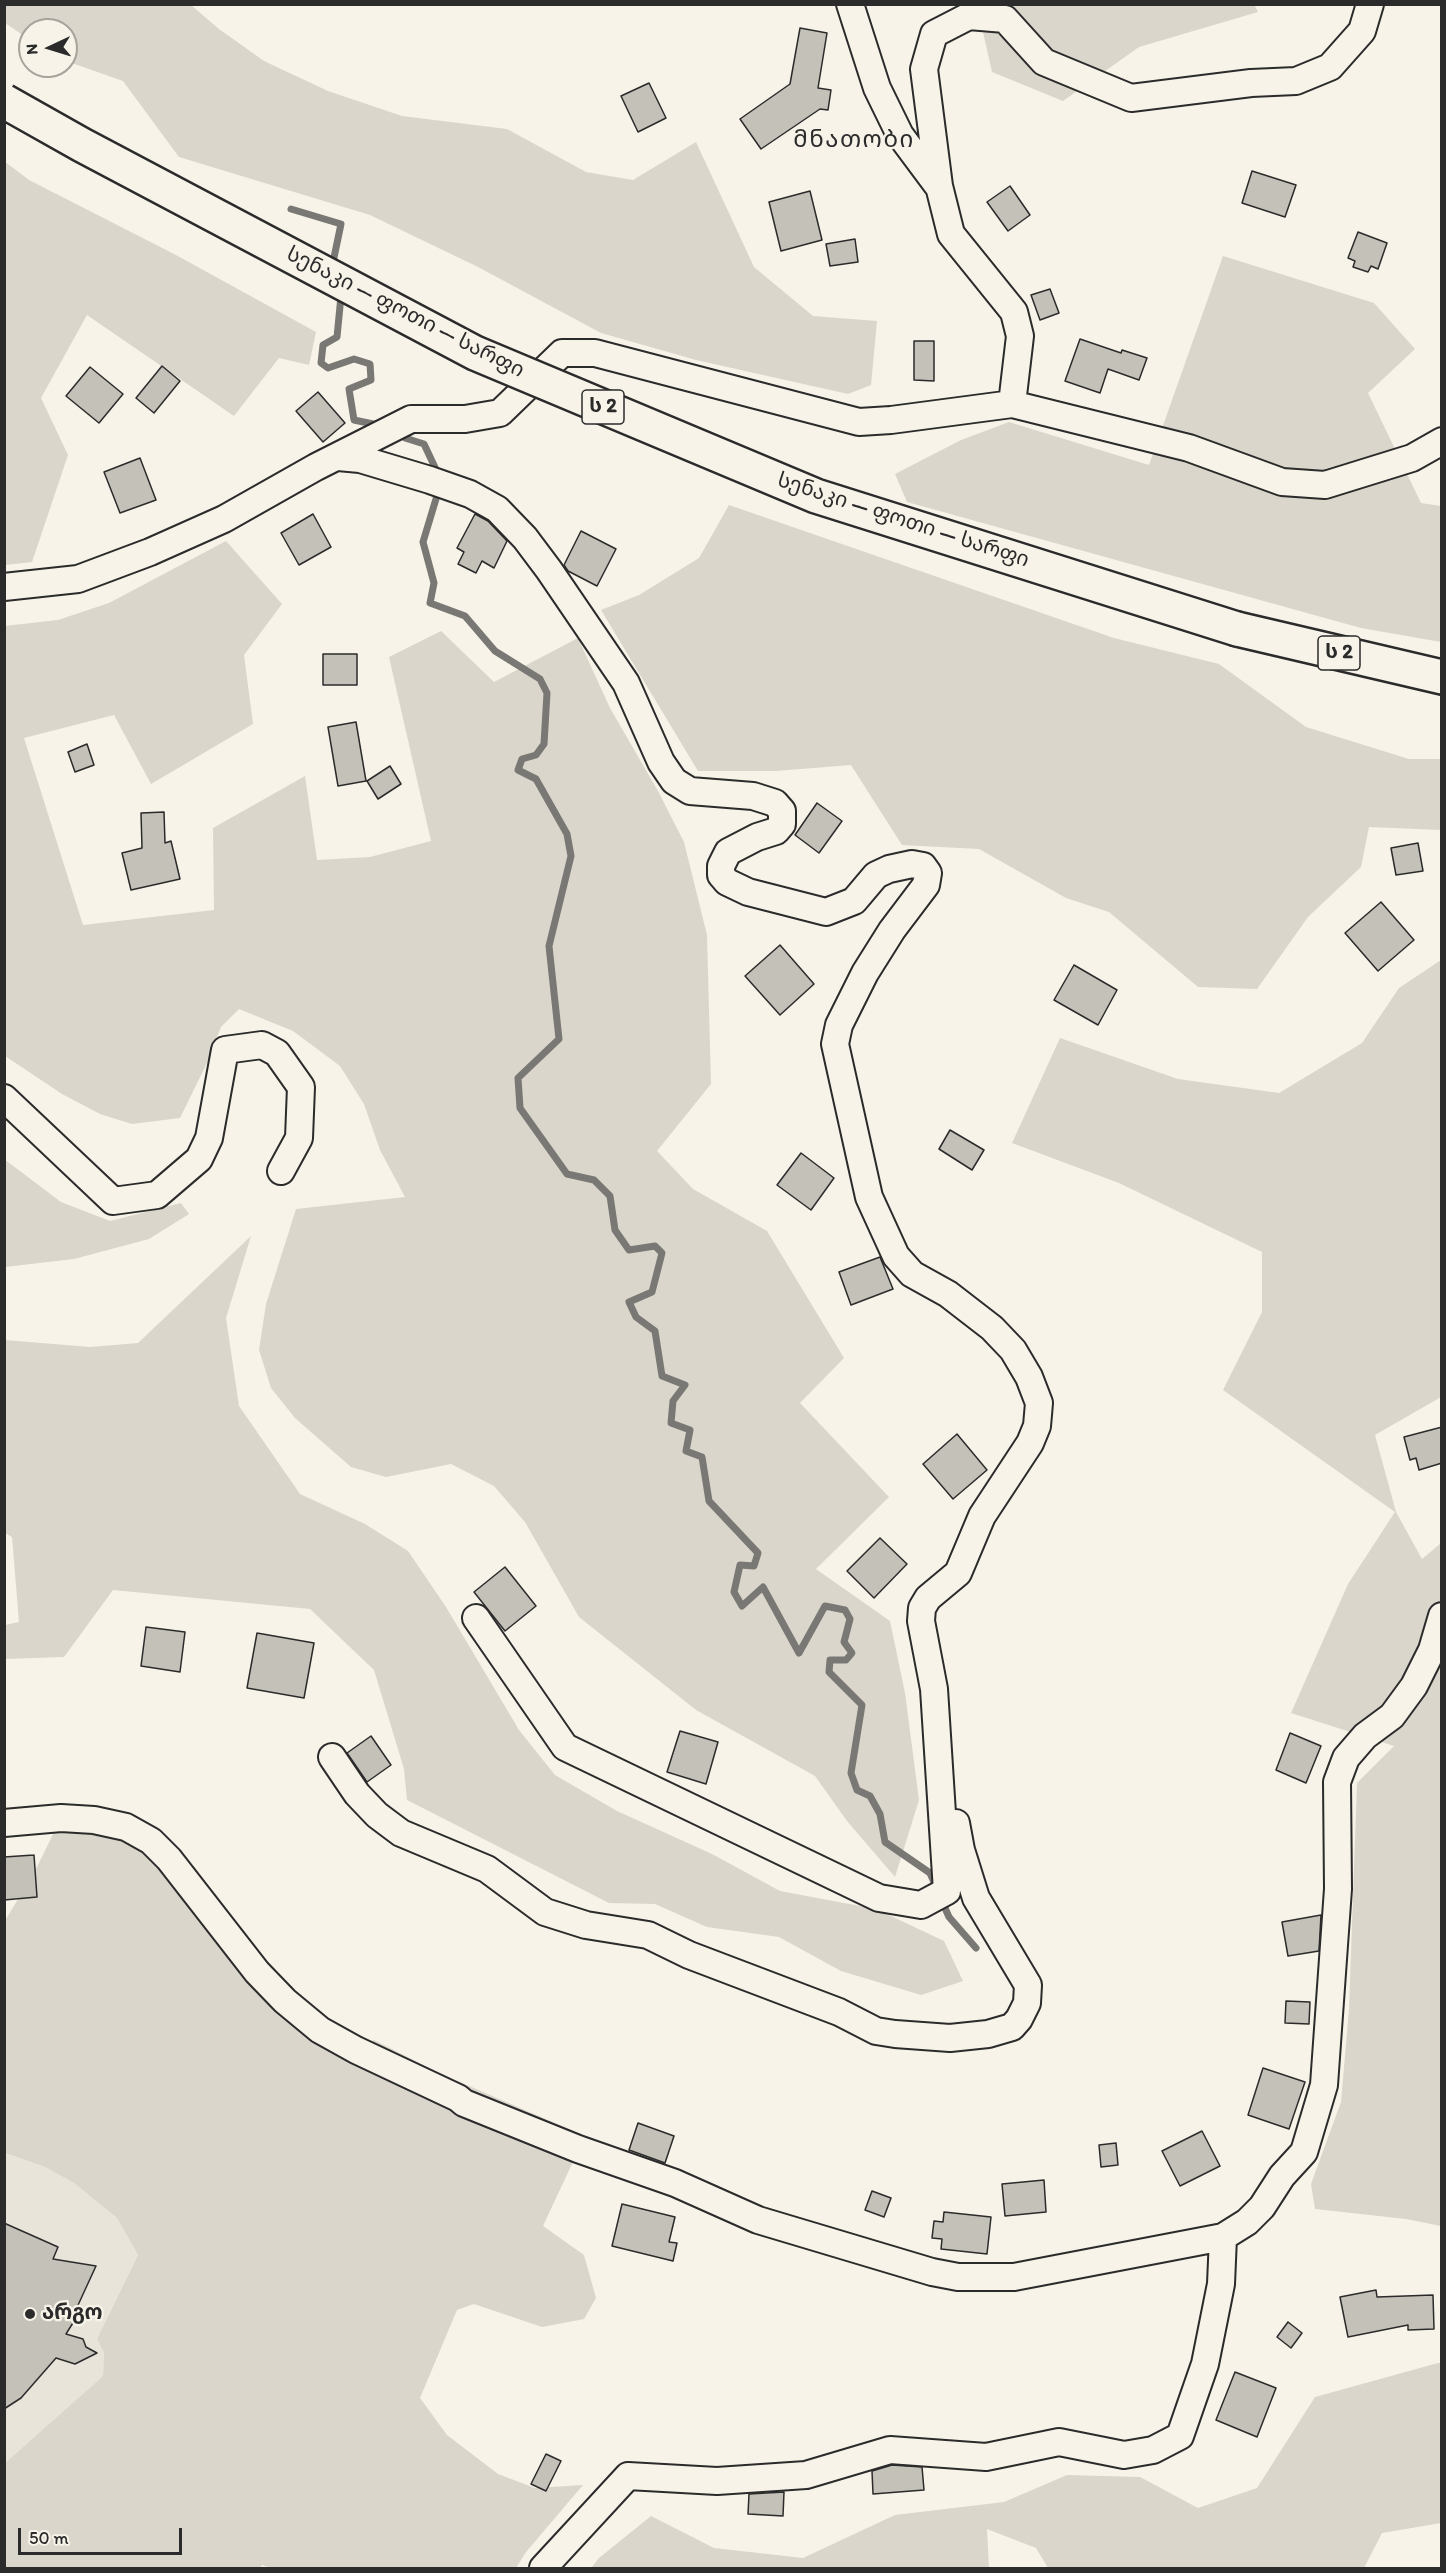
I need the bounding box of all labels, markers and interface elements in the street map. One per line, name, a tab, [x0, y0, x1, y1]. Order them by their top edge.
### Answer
north arrow	[18, 18, 78, 78]
text: N	[22, 43, 41, 55]
district label: მნათობი	[793, 127, 915, 155]
street label: სენაკი — ფოთი — სარფი	[282, 242, 528, 384]
road number: ს 2	[582, 390, 624, 424]
street label: სენაკი — ფოთი — სარფი	[774, 468, 1032, 574]
road number: ს 2	[1318, 636, 1360, 670]
place label: არგო	[42, 2301, 102, 2327]
marker: არგო	[23, 2307, 37, 2321]
scale bar	[21, 2516, 184, 2554]
text: 50 m	[29, 2527, 69, 2549]

